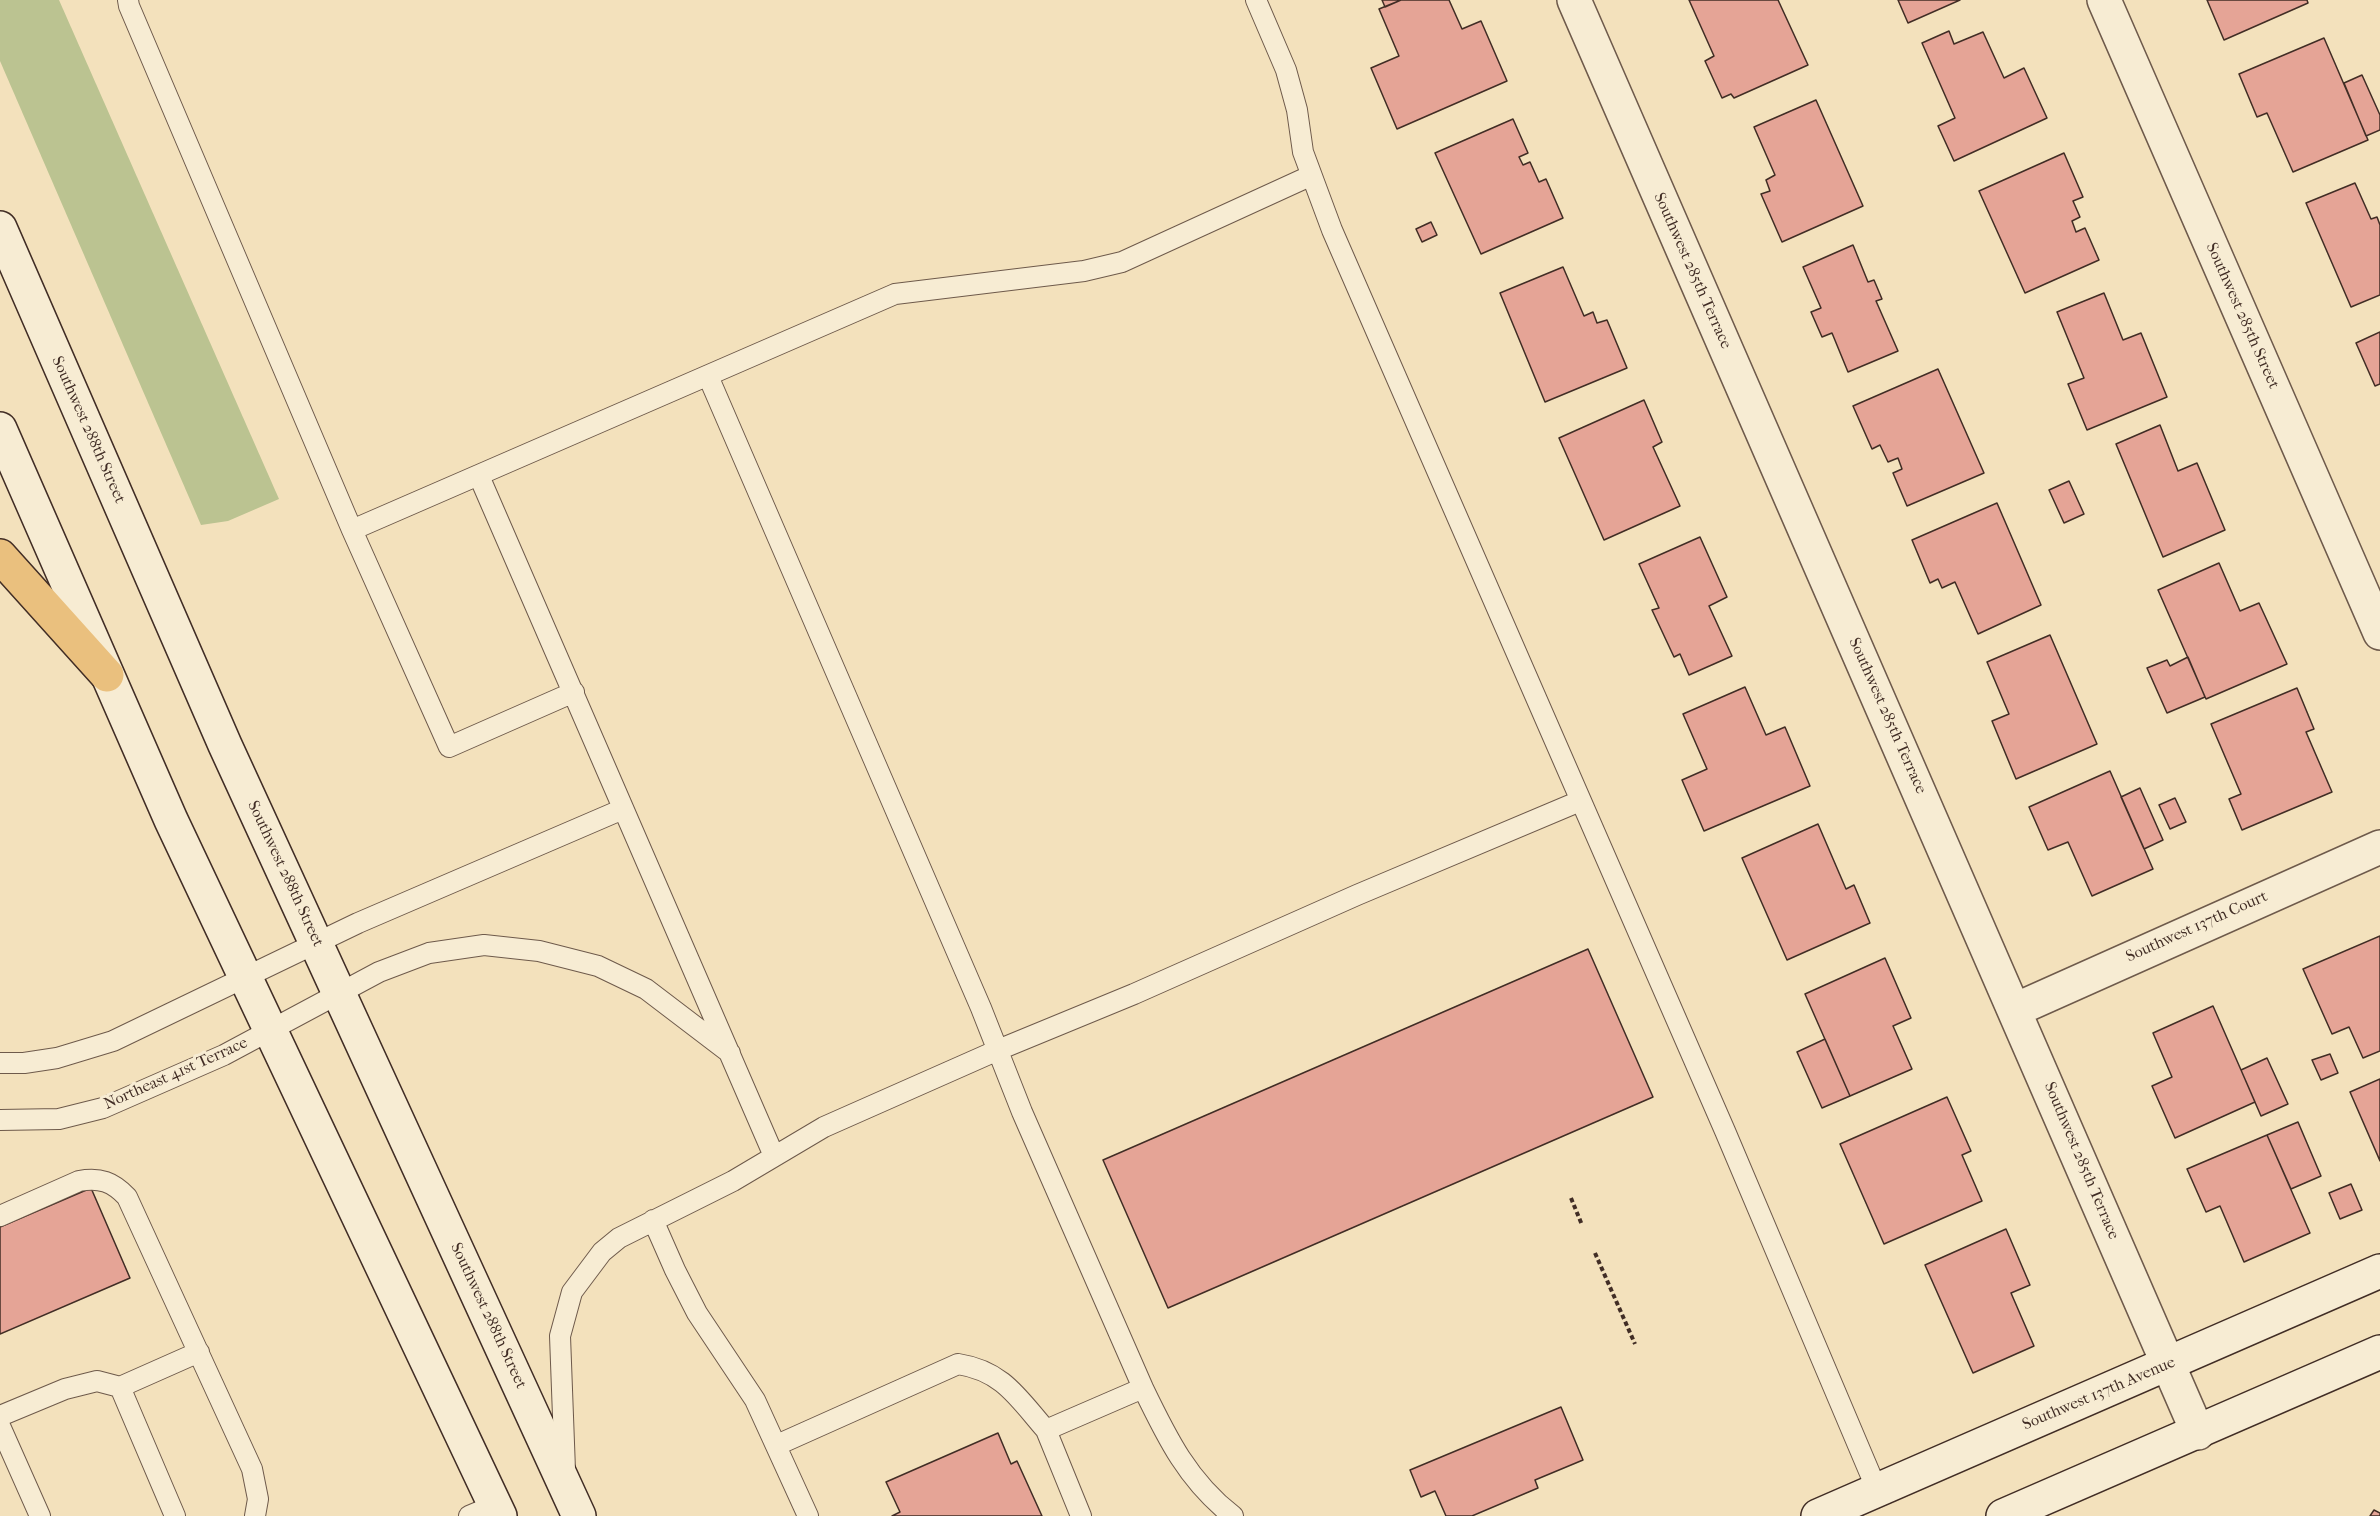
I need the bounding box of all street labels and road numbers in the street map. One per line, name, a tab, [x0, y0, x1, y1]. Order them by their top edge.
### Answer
street label: Southwest 285th Terrace	[1649, 190, 1735, 352]
street label: Southwest 285th Street	[2201, 240, 2283, 392]
street label: Southwest 288th Street	[47, 354, 129, 506]
street label: Southwest 285th Terrace	[1844, 635, 1930, 797]
street label: Southwest 288th Street	[243, 798, 327, 950]
street label: Southwest 137th Court	[2123, 887, 2271, 967]
street label: Northeast 41st Terrace	[101, 1034, 251, 1114]
street label: Southwest 285th Terrace	[2039, 1080, 2123, 1242]
street label: Southwest 288th Street	[446, 1240, 530, 1392]
street label: Southwest 137th Avenue	[2020, 1353, 2178, 1435]

